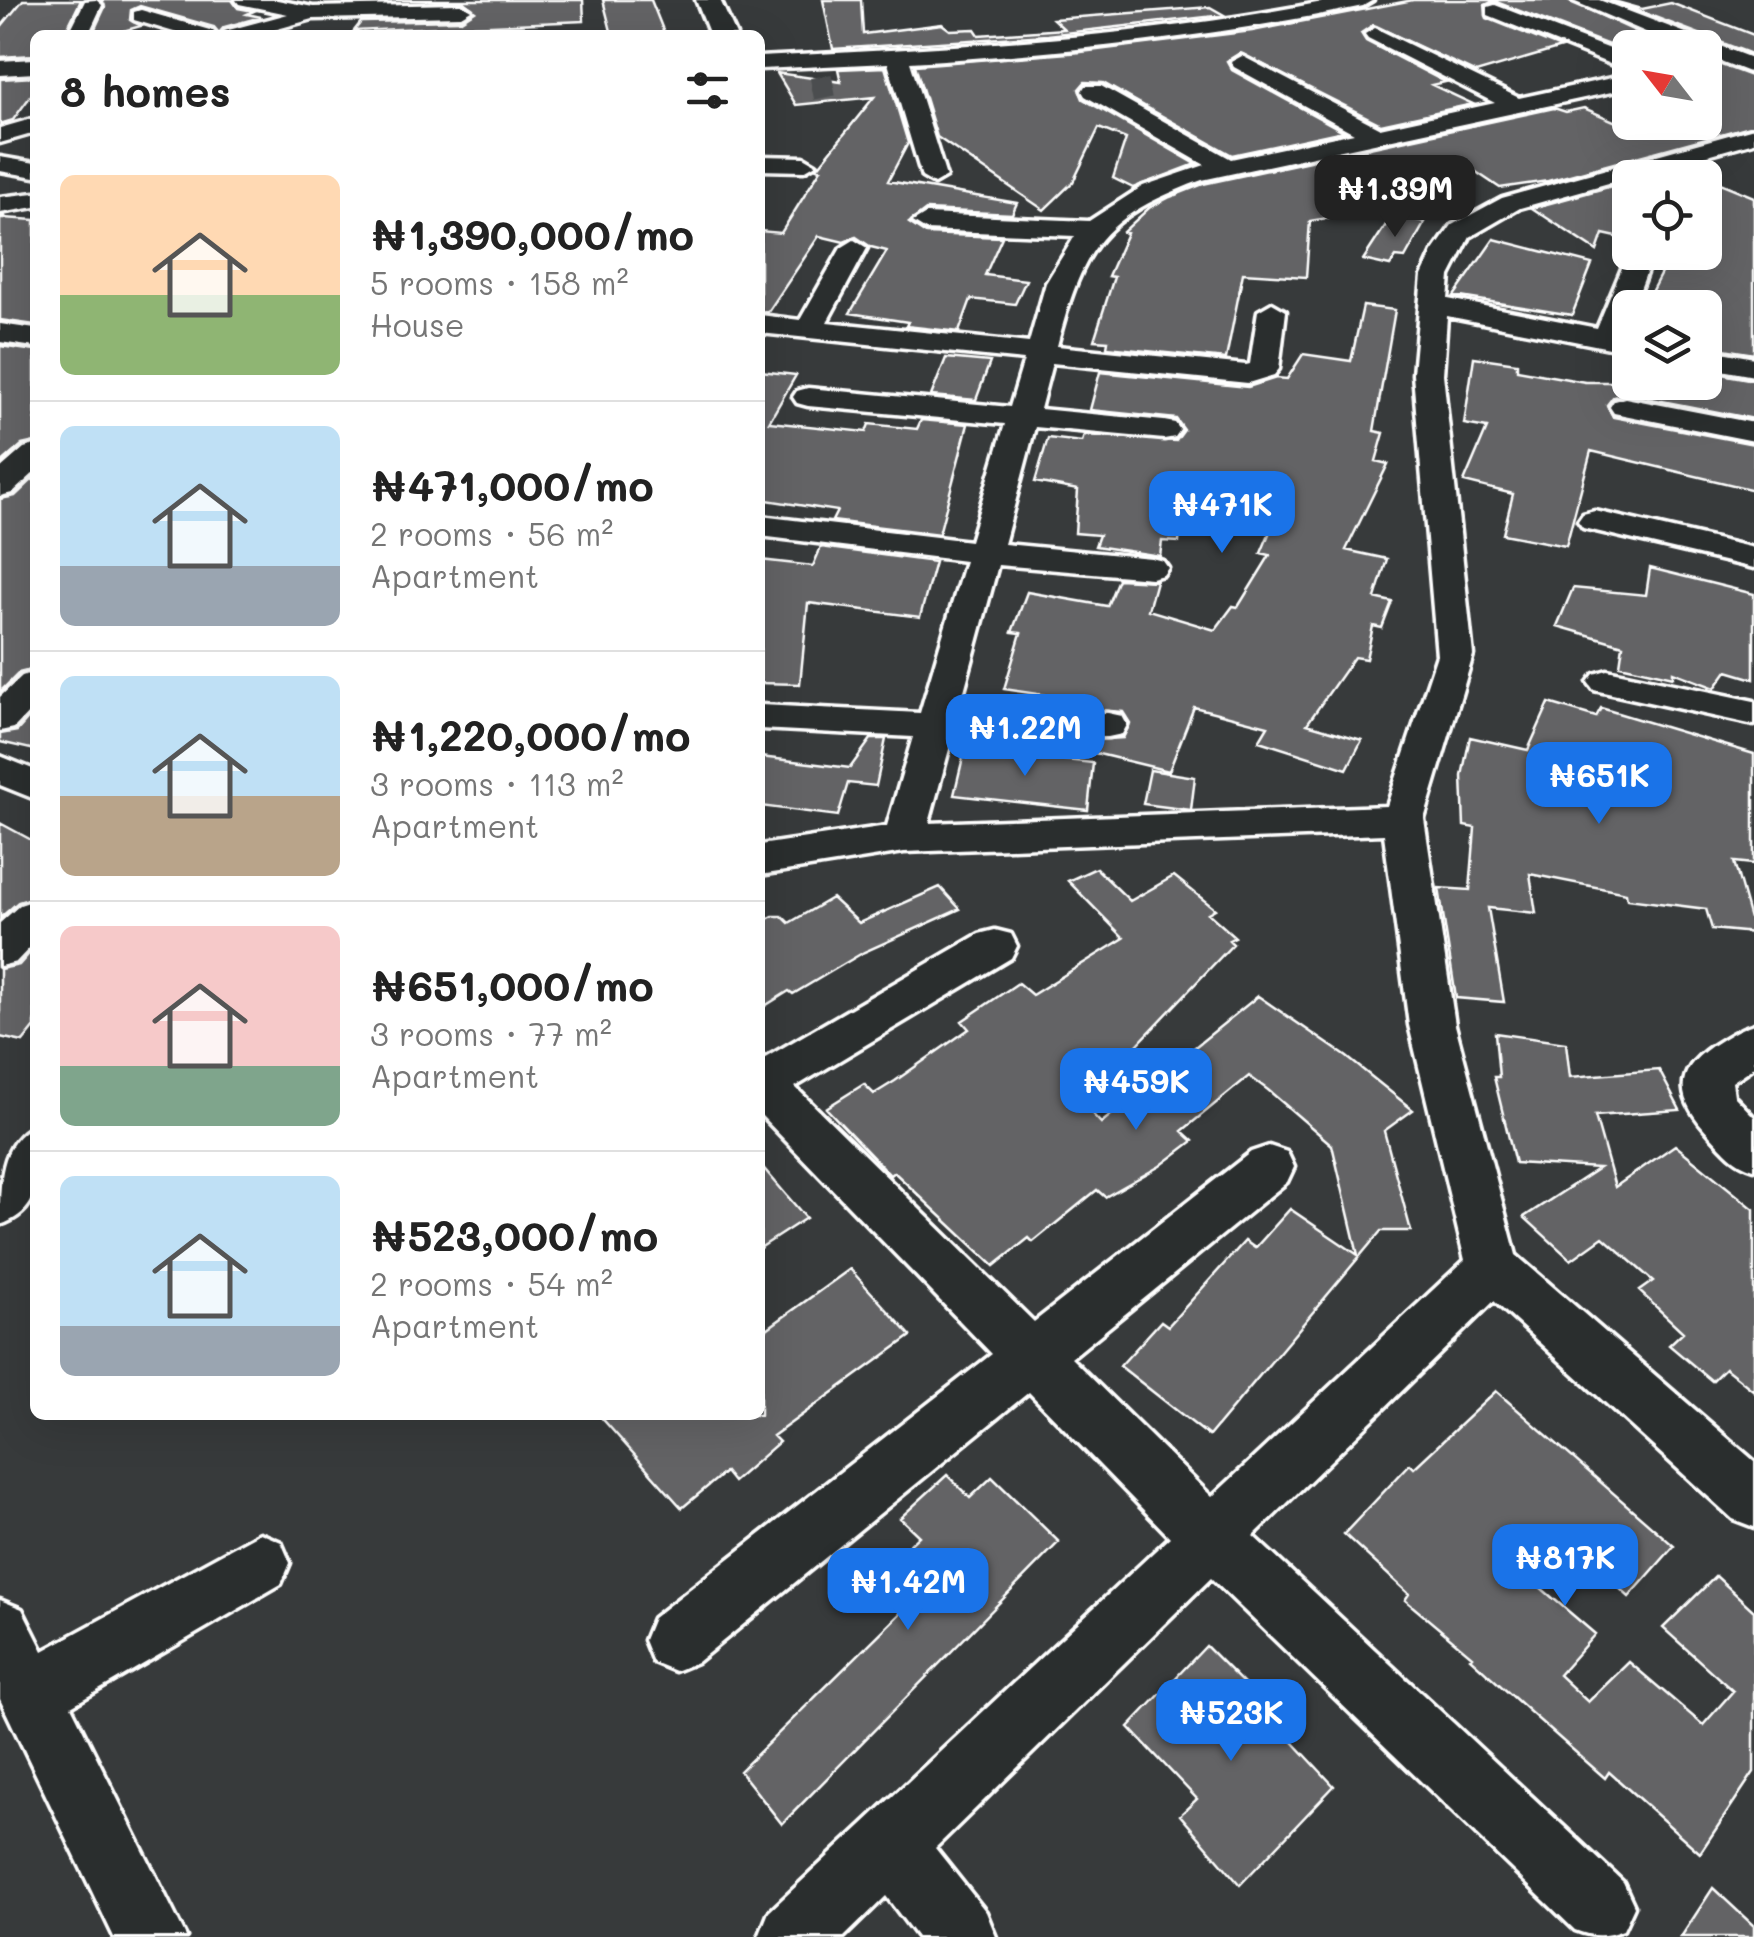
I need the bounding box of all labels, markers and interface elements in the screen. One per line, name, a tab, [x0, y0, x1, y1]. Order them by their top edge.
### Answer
north arrow	[1612, 30, 1722, 140]
map controls	[1612, 30, 1722, 400]
text: 8 homes	[60, 63, 231, 118]
icon: filters	[680, 63, 735, 118]
pin: ₦1.39M	[1314, 155, 1476, 240]
button: locate	[1612, 160, 1722, 270]
text: ₦1.39M	[1336, 166, 1454, 208]
text: ₦1,390,000/mo	[370, 206, 694, 261]
icon: home	[140, 215, 260, 335]
text: 5 rooms · 158 m²	[370, 261, 629, 303]
button: layers	[1612, 290, 1722, 400]
text: House	[370, 303, 465, 345]
text: ₦471,000/mo	[370, 457, 654, 512]
icon: home	[140, 466, 260, 586]
pin: ₦471K	[1152, 471, 1292, 556]
text: ₦471K	[1171, 482, 1273, 524]
text: 2 rooms · 56 m²	[370, 512, 613, 554]
text: Apartment	[370, 554, 539, 596]
pin: ₦1.22M	[944, 694, 1106, 779]
text: ₦1.22M	[968, 705, 1082, 747]
text: ₦1,220,000/mo	[370, 707, 691, 762]
icon: home	[140, 716, 260, 836]
pin: ₦651K	[1529, 742, 1669, 827]
text: ₦651K	[1548, 753, 1650, 795]
text: 3 rooms · 113 m²	[370, 762, 624, 804]
text: Apartment	[370, 804, 539, 846]
text: ₦651,000/mo	[370, 957, 654, 1012]
icon: home	[140, 966, 260, 1086]
text: 3 rooms · 77 m²	[370, 1012, 612, 1054]
pin: ₦459K	[1066, 1048, 1206, 1133]
text: Apartment	[370, 1054, 539, 1096]
text: ₦459K	[1082, 1059, 1190, 1101]
text: ₦523,000/mo	[370, 1207, 658, 1262]
icon: home	[140, 1216, 260, 1336]
text: 2 rooms · 54 m²	[370, 1262, 613, 1304]
text: Apartment	[370, 1304, 539, 1346]
pin: ₦817K	[1495, 1524, 1635, 1609]
text: ₦817K	[1514, 1535, 1616, 1577]
pin: ₦1.42M	[827, 1548, 989, 1633]
text: ₦1.42M	[850, 1559, 966, 1601]
pin: ₦523K	[1161, 1679, 1301, 1764]
text: ₦523K	[1178, 1690, 1284, 1732]

